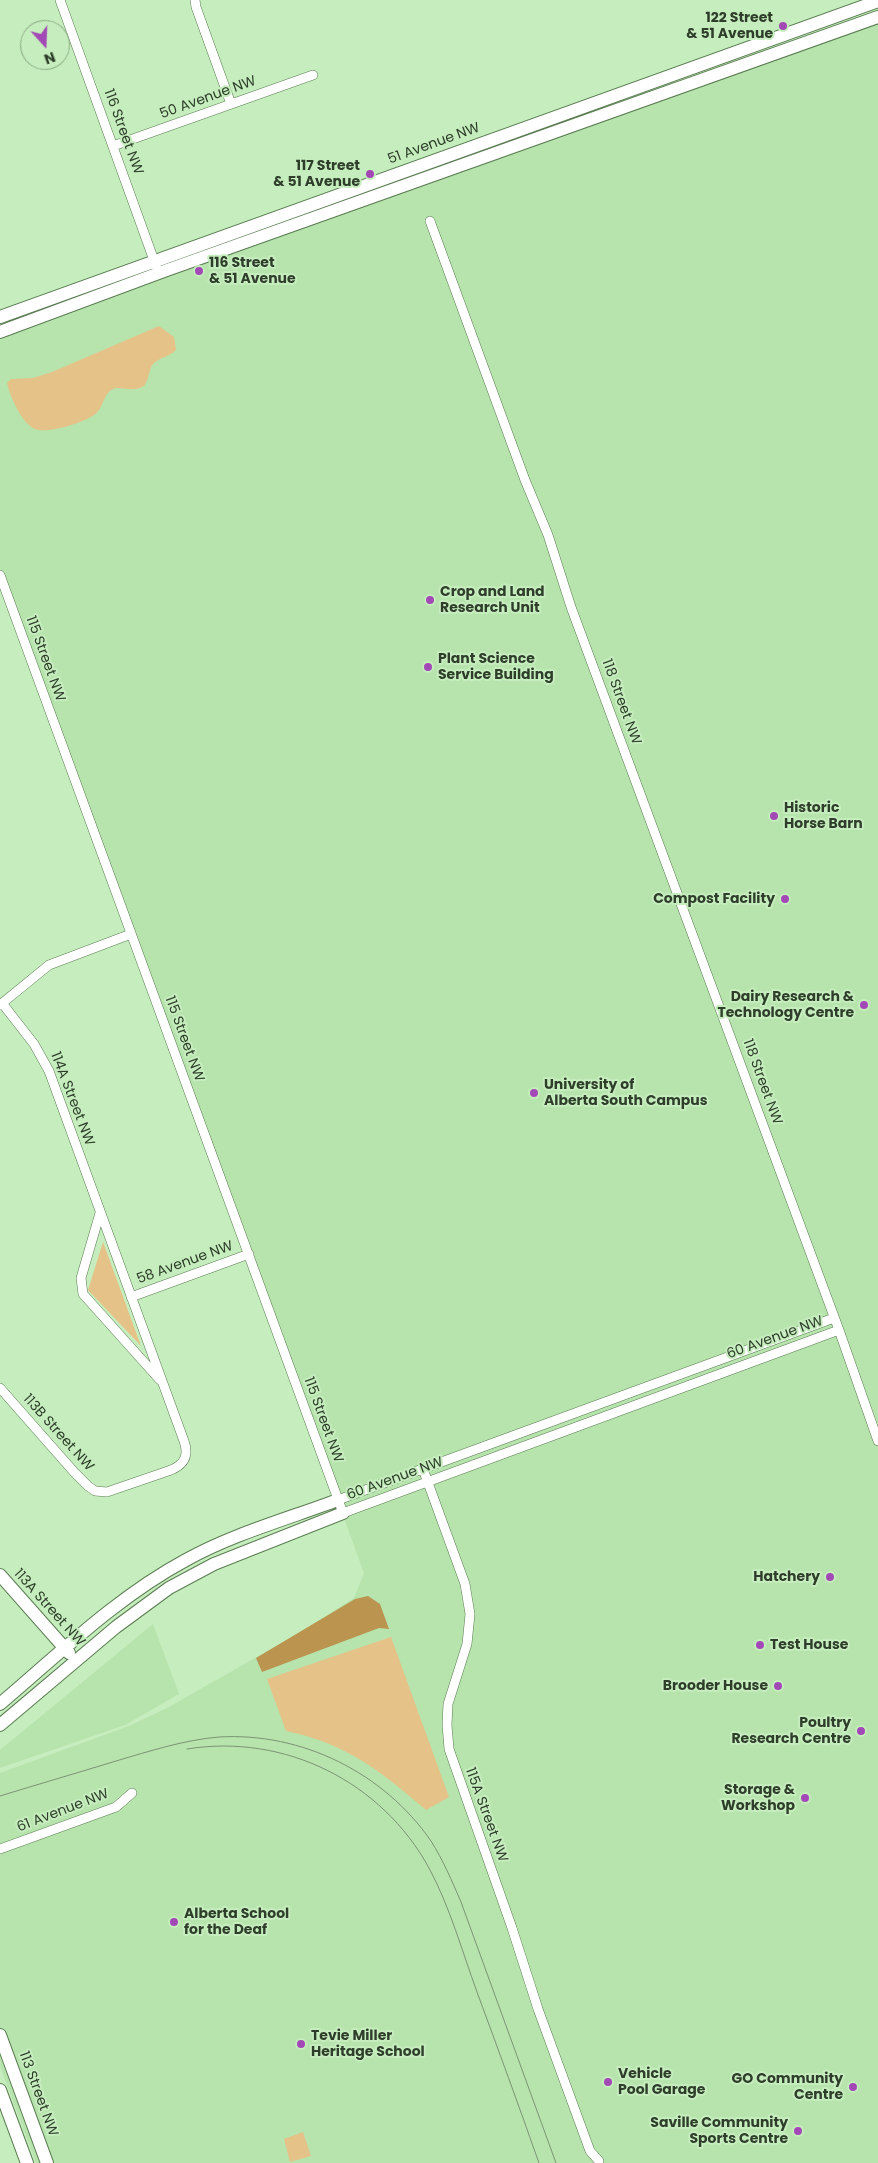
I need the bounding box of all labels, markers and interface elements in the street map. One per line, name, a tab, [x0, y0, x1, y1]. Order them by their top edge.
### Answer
place label: 122 Street & 51 Avenue	[686, 10, 773, 42]
north arrow	[20, 20, 70, 70]
marker: 122 Street & 51 Avenue	[777, 20, 789, 32]
text: N	[41, 47, 58, 69]
street label: 50 Avenue NW	[158, 73, 258, 123]
street label: 116 Street NW	[100, 87, 146, 177]
street label: 51 Avenue NW	[386, 120, 482, 168]
place label: 117 Street & 51 Avenue	[273, 158, 360, 190]
marker: 117 Street & 51 Avenue	[364, 168, 376, 180]
place label: 116 Street & 51 Avenue	[209, 255, 296, 288]
marker: 116 Street & 51 Avenue	[193, 265, 205, 277]
place label: Crop and Land Research Unit	[440, 584, 545, 616]
marker: Crop and Land Research Unit	[424, 594, 436, 606]
street label: 115 Street NW	[22, 614, 68, 704]
place label: Plant Science Service Building	[438, 651, 554, 684]
street label: 118 Street NW	[598, 657, 644, 747]
marker: Plant Science Service Building	[422, 661, 434, 673]
place label: Historic Horse Barn	[784, 800, 863, 832]
marker: Historic Horse Barn	[768, 810, 780, 822]
place label: Compost Facility	[653, 891, 775, 907]
marker: Compost Facility	[779, 893, 791, 905]
place label: Dairy Research & Technology Centre	[717, 989, 854, 1022]
street label: 115 Street NW	[161, 994, 207, 1084]
marker: Dairy Research & Technology Centre	[858, 999, 870, 1011]
street label: 118 Street NW	[739, 1037, 785, 1127]
street label: 114A Street NW	[46, 1050, 98, 1148]
place label: University of Alberta South Campus	[544, 1077, 708, 1110]
marker: University of Alberta South Campus	[528, 1087, 540, 1099]
street label: 58 Avenue NW	[135, 1238, 235, 1288]
street label: 60 Avenue NW	[725, 1313, 825, 1363]
street label: 115 Street NW	[300, 1375, 346, 1465]
street label: 113B Street NW	[19, 1391, 97, 1475]
street label: 60 Avenue NW	[345, 1454, 445, 1504]
street label: 113A Street NW	[10, 1566, 88, 1650]
place label: Hatchery	[753, 1569, 820, 1585]
marker: Hatchery	[824, 1571, 836, 1583]
place label: Test House	[770, 1637, 848, 1653]
marker: Test House	[754, 1639, 766, 1651]
place label: Brooder House	[663, 1678, 768, 1694]
marker: Brooder House	[772, 1680, 784, 1692]
place label: Poultry Research Centre	[731, 1715, 851, 1748]
marker: Poultry Research Centre	[855, 1725, 867, 1737]
street label: 115A Street NW	[461, 1766, 511, 1864]
place label: Storage & Workshop	[721, 1782, 795, 1814]
street label: 61 Avenue NW	[15, 1786, 111, 1836]
marker: Storage & Workshop	[799, 1792, 811, 1804]
place label: Alberta School for the Deaf	[184, 1906, 289, 1938]
marker: Alberta School for the Deaf	[168, 1916, 180, 1928]
place label: Tevie Miller Heritage School	[311, 2028, 425, 2060]
marker: Tevie Miller Heritage School	[295, 2038, 307, 2050]
street label: 113 Street NW	[15, 2049, 61, 2139]
place label: Vehicle Pool Garage	[618, 2066, 705, 2098]
place label: GO Community Centre	[732, 2071, 843, 2104]
marker: Vehicle Pool Garage	[602, 2076, 614, 2088]
marker: GO Community Centre	[847, 2081, 859, 2093]
place label: Saville Community Sports Centre	[650, 2115, 788, 2148]
marker: Saville Community Sports Centre	[792, 2125, 804, 2137]

